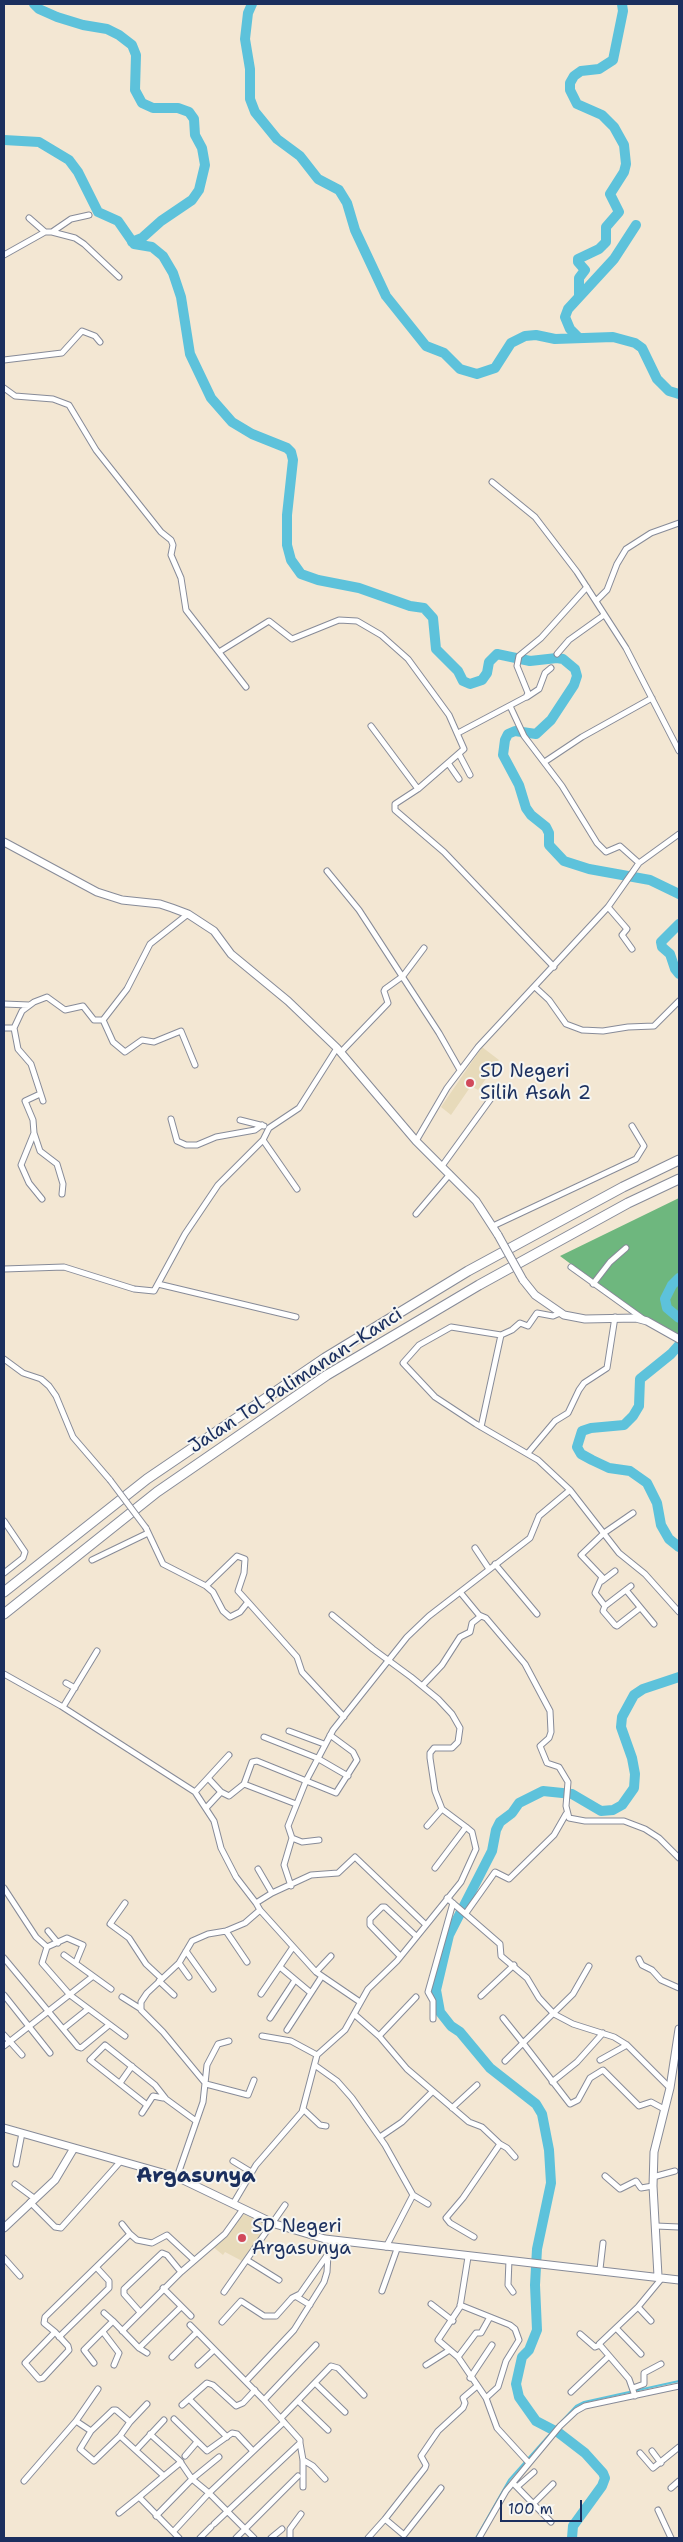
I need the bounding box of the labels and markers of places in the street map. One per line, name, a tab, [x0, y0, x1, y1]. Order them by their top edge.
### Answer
place label: SD Negeri Silih Asah 2	[480, 1061, 591, 1105]
marker: SD Negeri Silih Asah 2	[464, 1077, 476, 1089]
place label: SD Negeri Argasunya	[252, 2216, 351, 2260]
marker: SD Negeri Argasunya	[236, 2232, 248, 2244]

